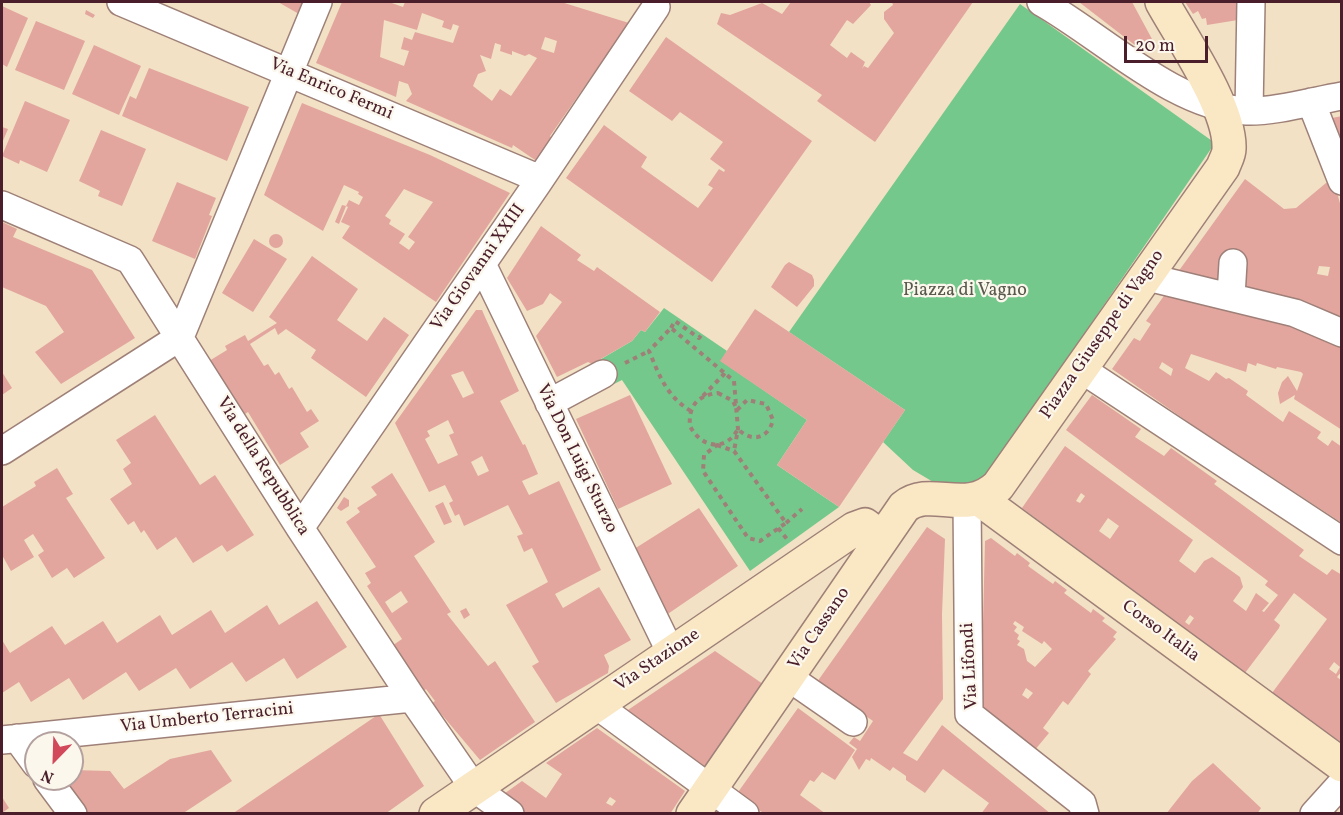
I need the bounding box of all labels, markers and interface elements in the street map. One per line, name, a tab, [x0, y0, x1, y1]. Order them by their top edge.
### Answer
scale bar	[1127, 24, 1211, 62]
text: 20 m	[1135, 34, 1175, 59]
street label: Via Enrico Fermi	[266, 54, 396, 126]
street label: Via Giovanni XXIII	[427, 201, 531, 335]
street label: Piazza Giuseppe di Vagno	[1036, 246, 1170, 424]
park label: Piazza di Vagno	[903, 281, 1027, 303]
street label: Via Don Luigi Sturzo	[531, 381, 621, 537]
street label: Via della Repubblica	[211, 394, 313, 540]
street label: Via Cassano	[785, 584, 855, 674]
street label: Corso Italia	[1117, 596, 1203, 668]
street label: Via Lifondi	[958, 622, 984, 710]
street label: Via Stazione	[611, 625, 705, 697]
street label: Via Umberto Terracini	[119, 699, 295, 739]
north arrow	[24, 731, 84, 791]
text: N	[38, 763, 57, 788]

